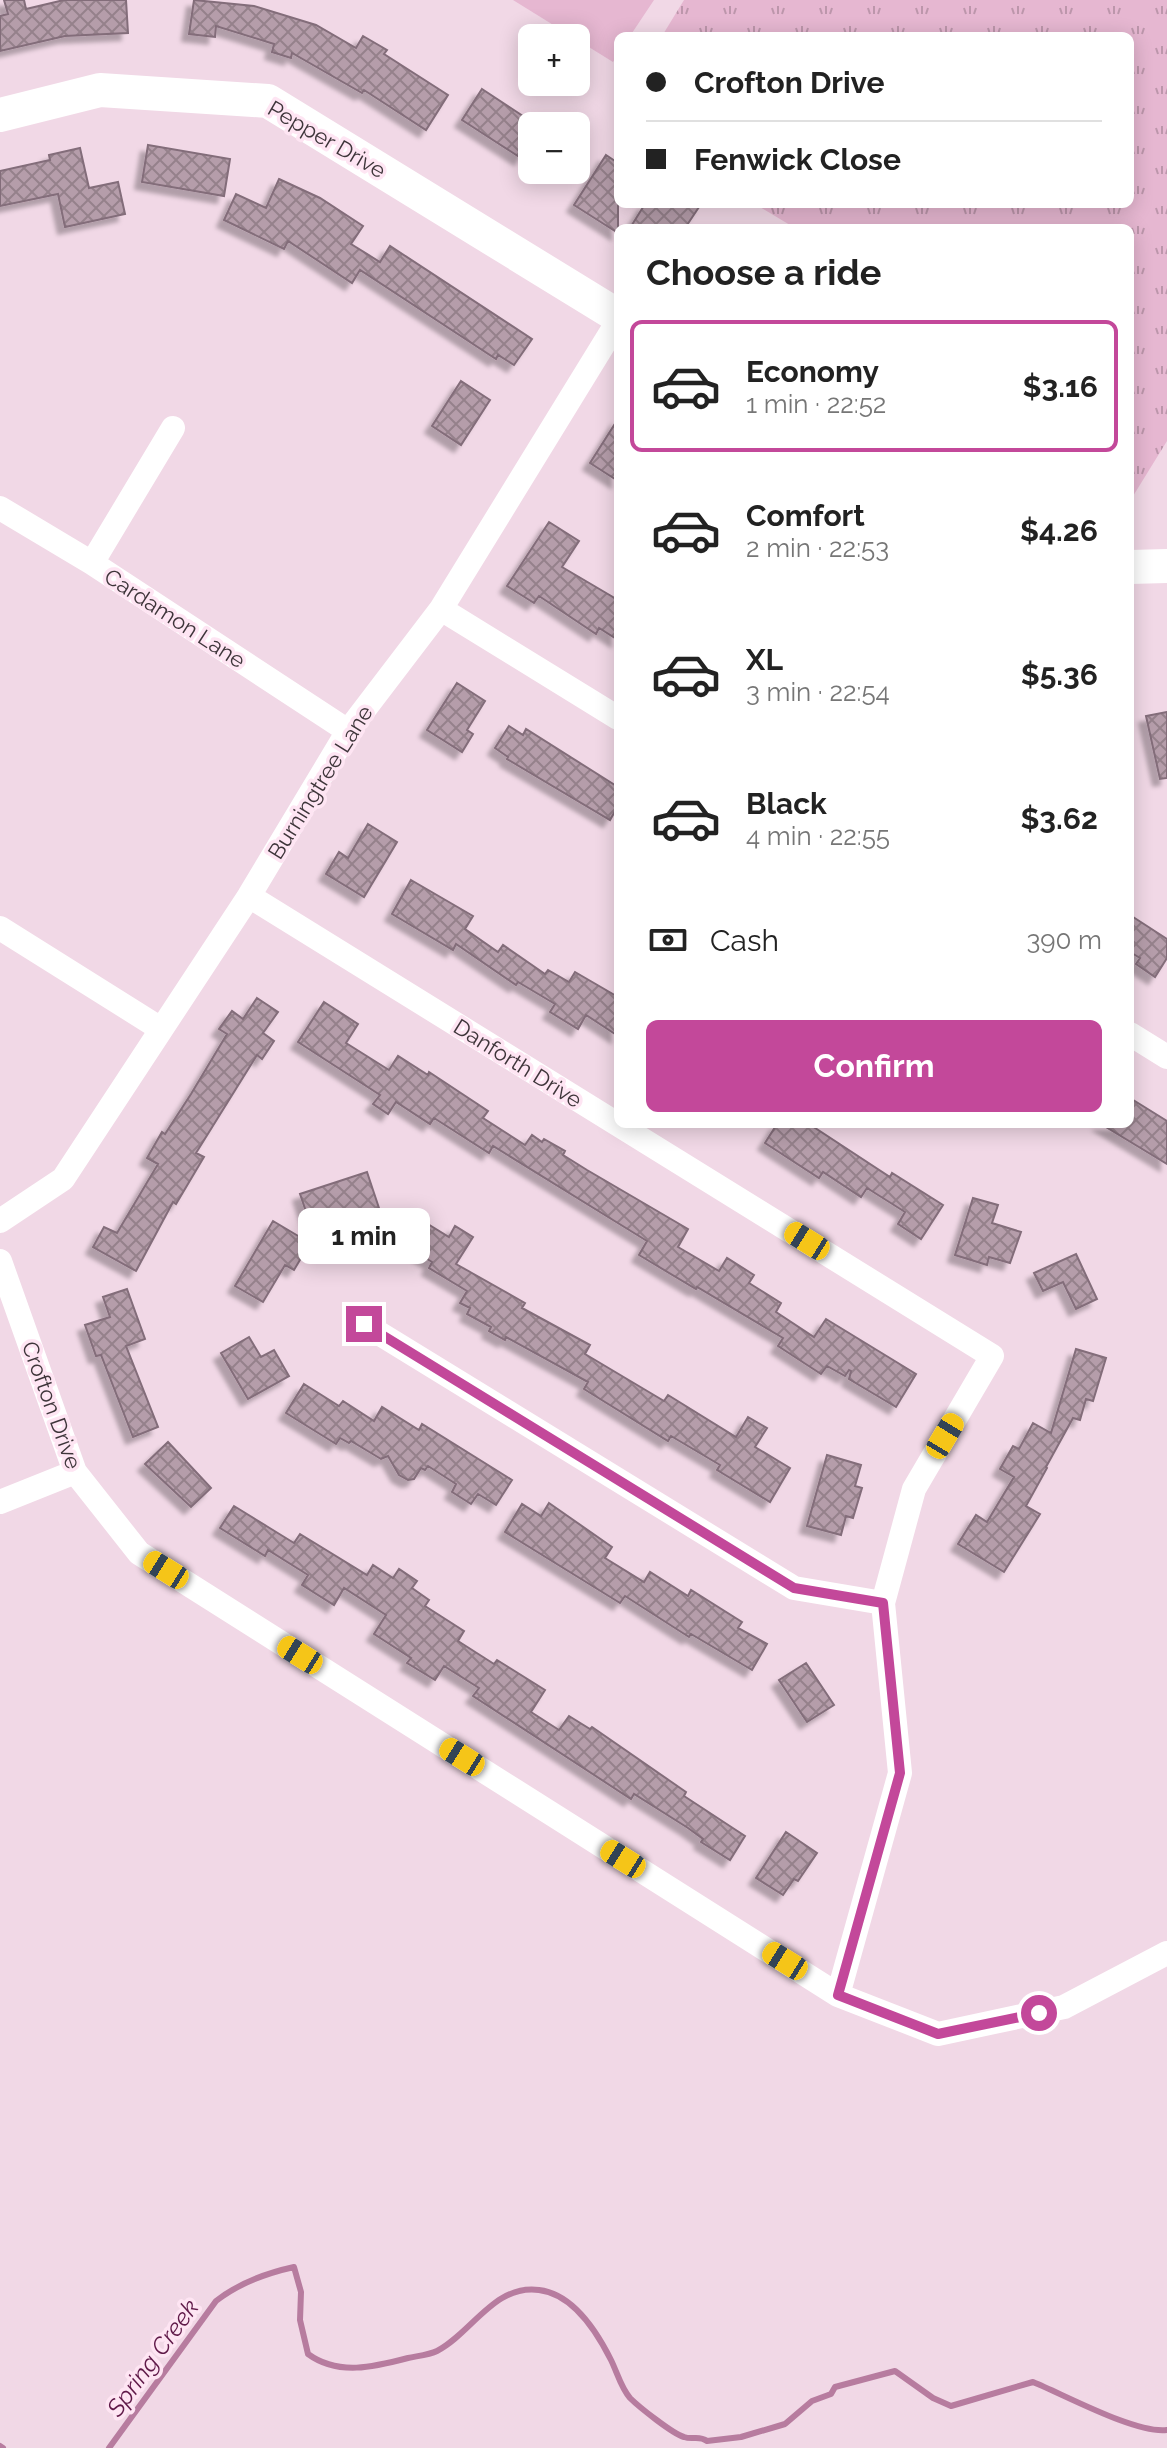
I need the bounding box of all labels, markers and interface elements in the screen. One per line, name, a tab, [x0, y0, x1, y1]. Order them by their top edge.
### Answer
map controls	[518, 24, 590, 184]
button: +	[518, 24, 590, 96]
text: Crofton Drive	[694, 65, 885, 100]
street label: Pepper Drive	[263, 95, 391, 183]
button: −	[518, 112, 590, 184]
text: Fenwick Close	[694, 142, 901, 177]
text: Choose a ride	[646, 251, 881, 293]
icon: car	[650, 350, 722, 422]
text: Economy	[746, 354, 879, 389]
text: $3.16	[1023, 369, 1098, 404]
text: 1 min · 22:52	[746, 389, 886, 419]
icon: car	[650, 494, 722, 566]
text: Comfort	[746, 498, 865, 533]
text: $4.26	[1020, 513, 1098, 548]
text: 2 min · 22:53	[746, 533, 889, 563]
street label: Cardamon Lane	[100, 563, 250, 673]
icon: car	[650, 638, 722, 710]
text: XL	[746, 642, 783, 677]
text: $5.36	[1021, 657, 1098, 692]
text: 3 min · 22:54	[746, 677, 890, 707]
street label: Burningtree Lane	[262, 700, 378, 864]
icon: car	[650, 782, 722, 854]
text: Black	[746, 786, 827, 821]
text: $3.62	[1021, 801, 1098, 836]
text: 4 min · 22:55	[746, 821, 890, 851]
icon: cash	[646, 918, 690, 962]
text: Cash	[710, 923, 779, 958]
text: 390 m	[1026, 925, 1102, 955]
street label: Danforth Drive	[449, 1013, 587, 1113]
button: Confirm	[646, 1020, 1102, 1112]
callout: 1 min	[298, 1208, 430, 1264]
car	[780, 1218, 834, 1264]
text: 1 min	[331, 1221, 397, 1251]
route end	[346, 1306, 382, 1342]
street label: Crofton Drive	[17, 1338, 87, 1472]
car	[922, 1409, 968, 1463]
car	[139, 1547, 193, 1593]
car	[273, 1632, 327, 1678]
car	[435, 1734, 489, 1780]
car	[596, 1836, 650, 1882]
car	[758, 1938, 812, 1984]
route start	[1021, 1995, 1057, 2031]
water label: Spring Creek	[100, 2294, 205, 2423]

